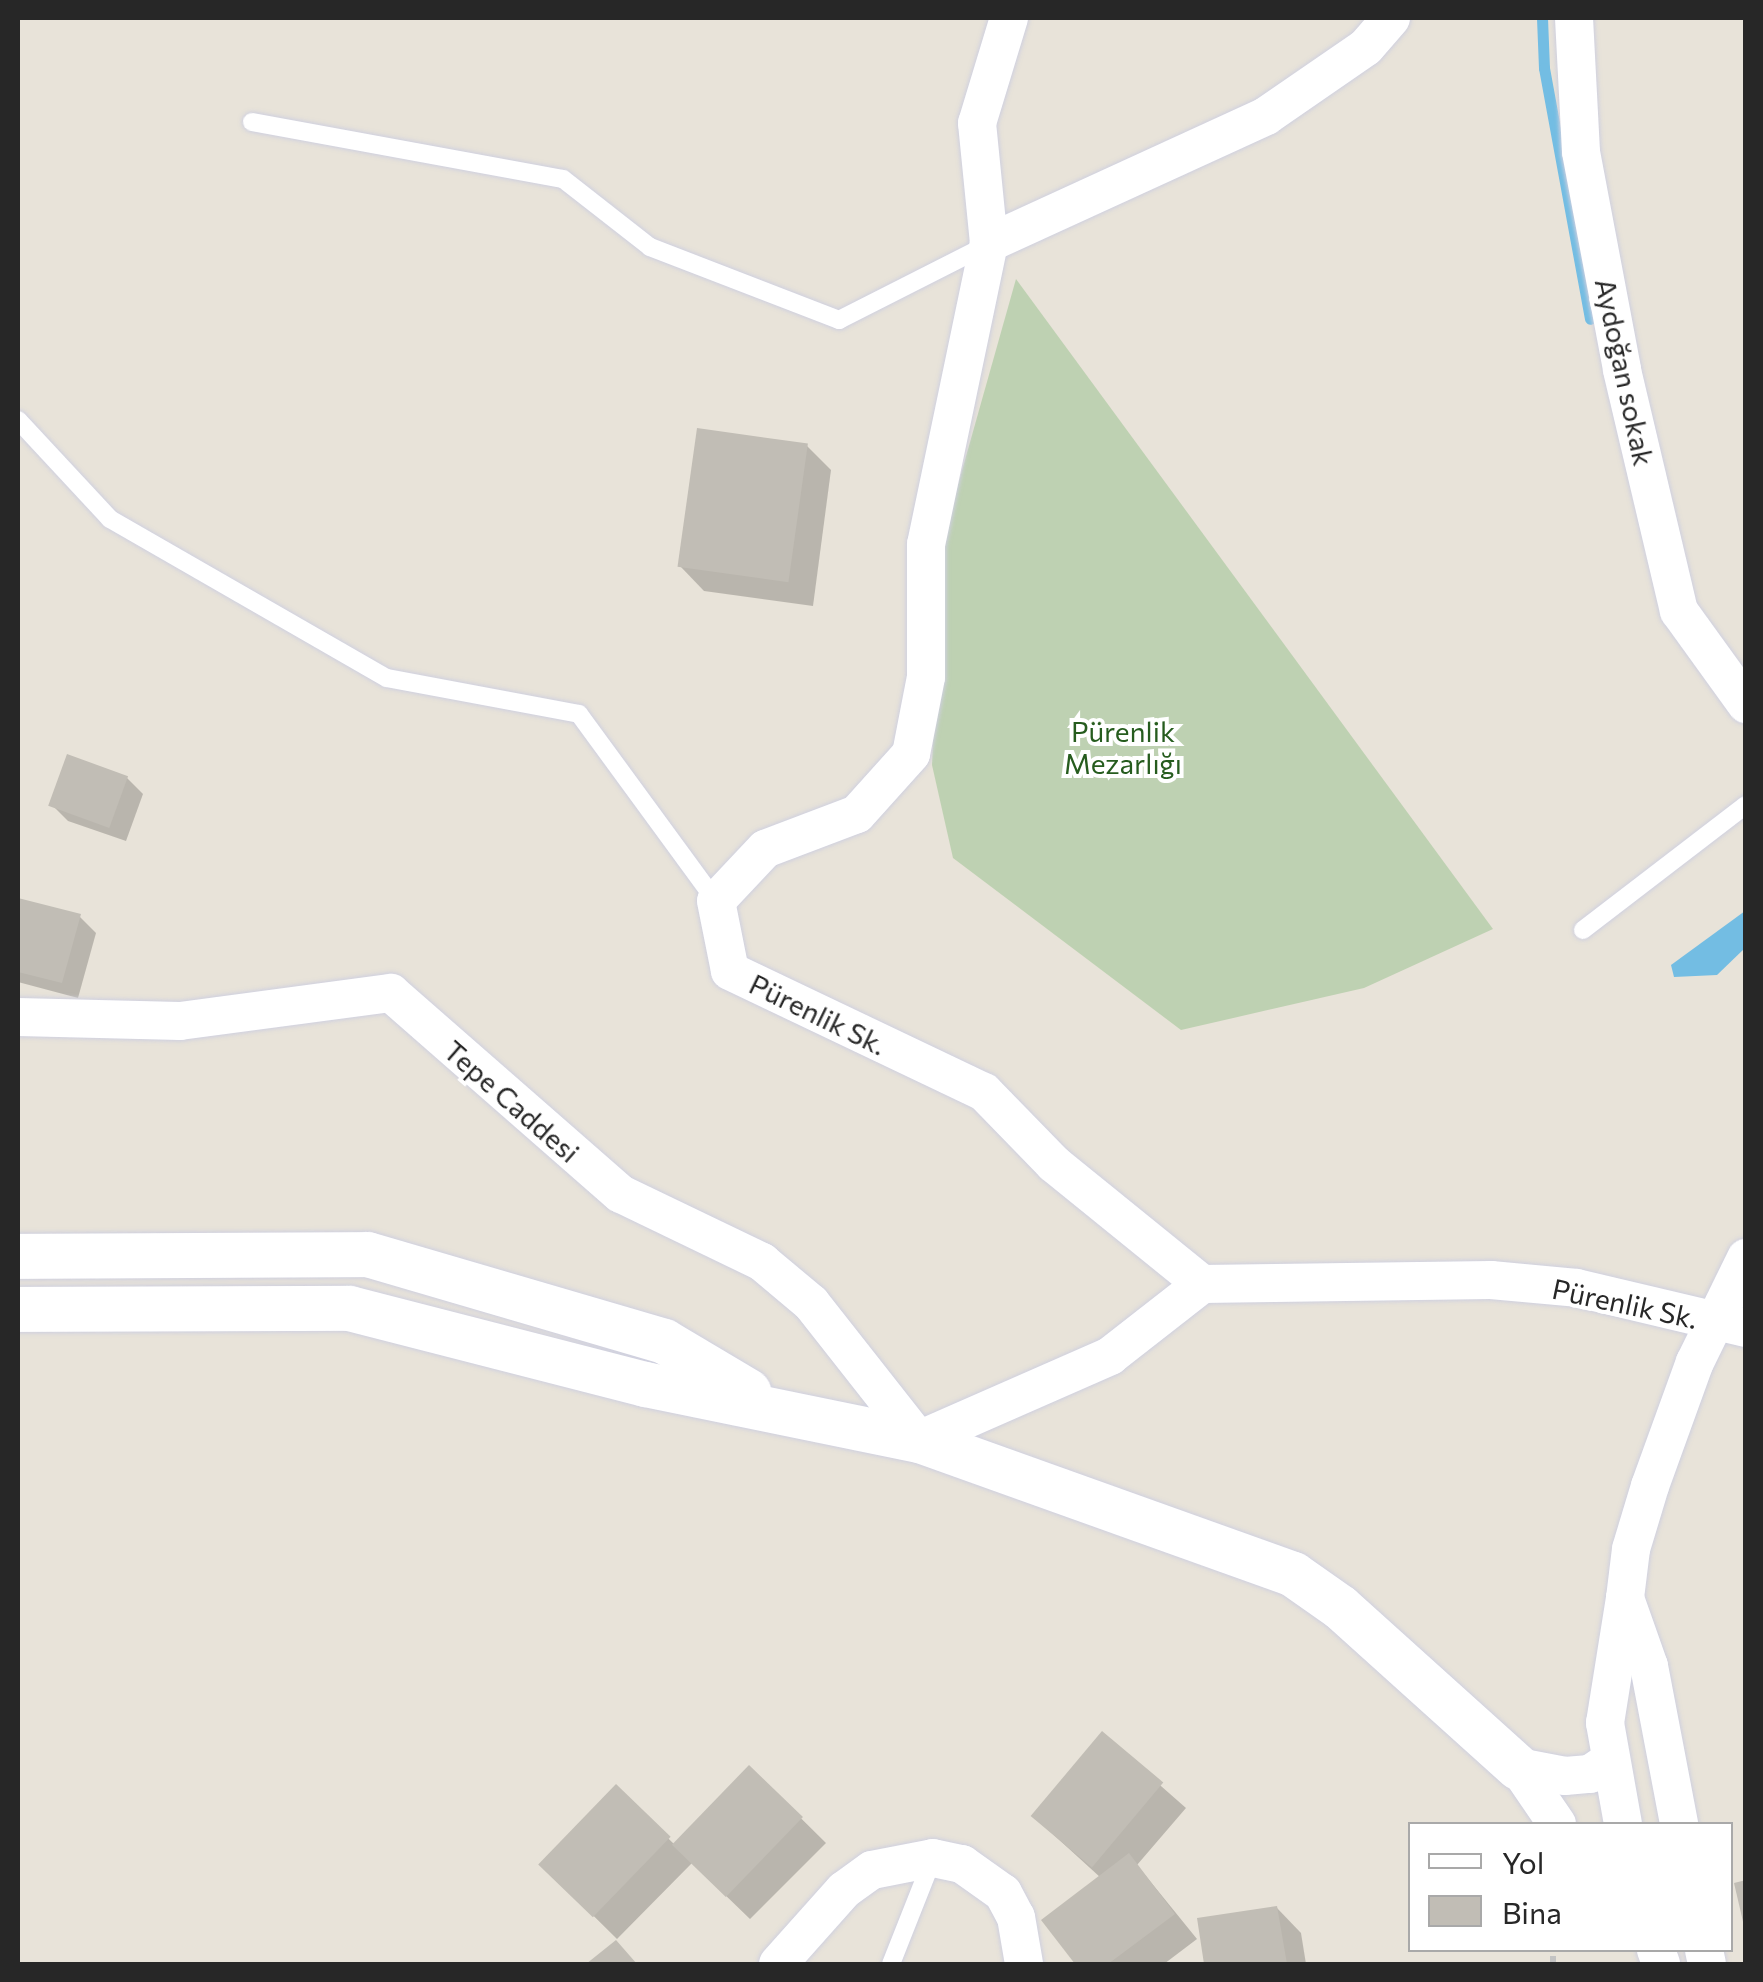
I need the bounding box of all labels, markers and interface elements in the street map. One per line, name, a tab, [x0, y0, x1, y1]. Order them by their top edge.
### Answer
street label: Aydoğan sokak	[1589, 275, 1661, 469]
park label: Pürenlik Mezarlığı	[1064, 714, 1182, 780]
street label: Pürenlik Sk.	[744, 967, 892, 1061]
street label: Tepe Caddesi	[438, 1033, 586, 1169]
street label: Pürenlik Sk.	[1549, 1271, 1701, 1335]
legend	[1408, 1822, 1733, 1952]
text: Yol	[1502, 1843, 1544, 1880]
text: Bina	[1502, 1893, 1562, 1930]

